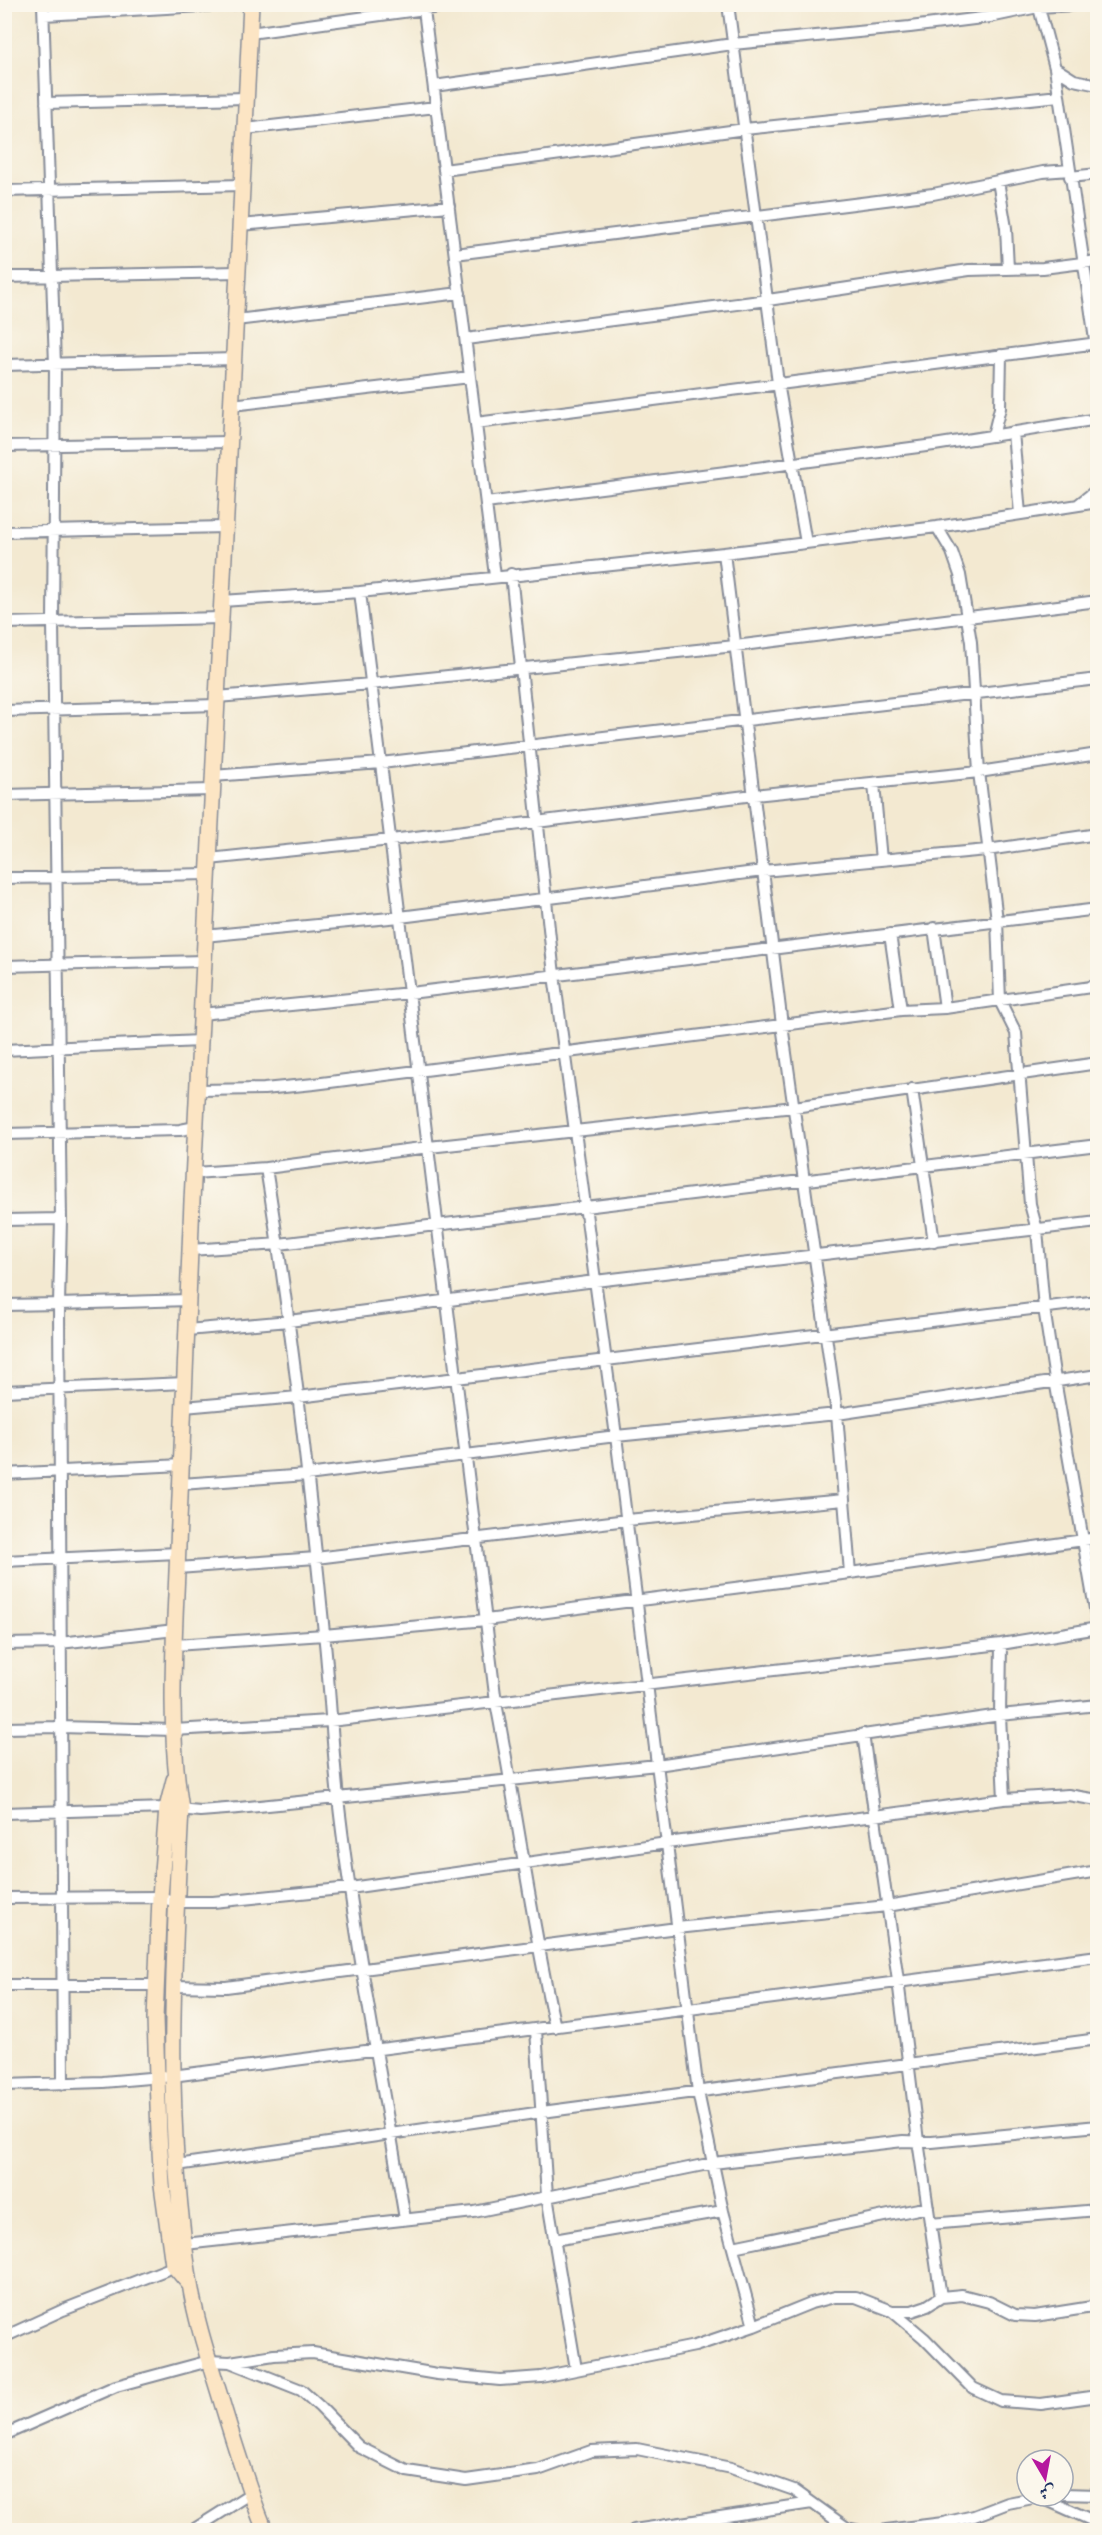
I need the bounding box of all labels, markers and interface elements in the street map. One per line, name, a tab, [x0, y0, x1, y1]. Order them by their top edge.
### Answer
north arrow	[1015, 2448, 1075, 2508]
text: ش	[1038, 2481, 1057, 2503]

